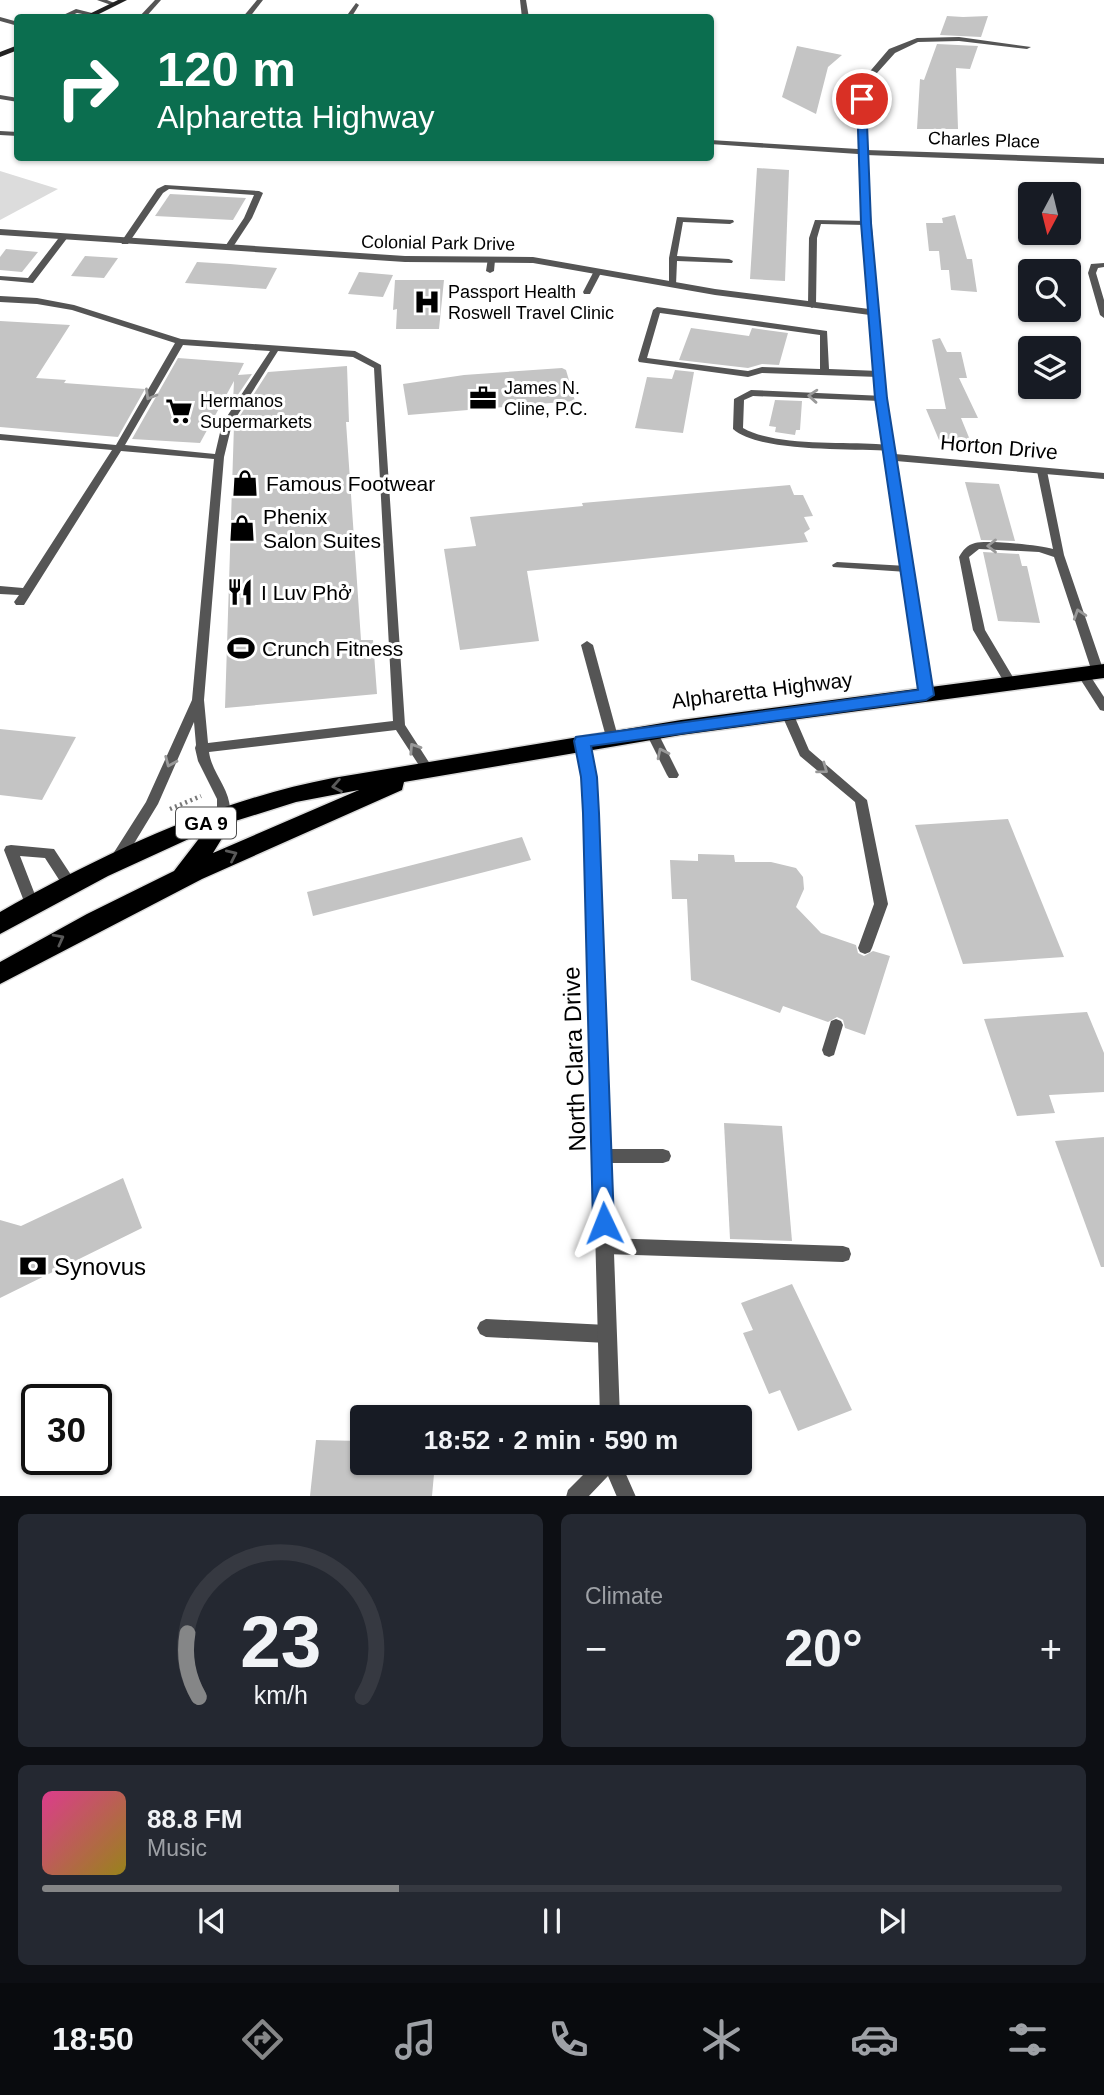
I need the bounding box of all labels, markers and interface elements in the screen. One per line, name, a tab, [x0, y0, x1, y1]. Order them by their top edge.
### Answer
icon: right	[42, 42, 133, 133]
text: 120 m	[157, 42, 296, 96]
pin	[832, 69, 892, 129]
icon: arrive	[843, 80, 881, 118]
text: Alpharetta Highway	[157, 99, 434, 135]
street label: Charles Place	[928, 128, 1040, 152]
north arrow	[1018, 182, 1082, 245]
map controls	[1018, 182, 1081, 399]
street label: Colonial Park Drive	[361, 232, 515, 254]
button: search	[1018, 259, 1081, 322]
place label: Passport Health Roswell Travel Clinic	[448, 282, 614, 323]
hospital icon: Passport Health Roswell Travel Clinic	[412, 287, 442, 317]
button: layers	[1018, 336, 1081, 399]
place label: James N. Cline, P.C.	[504, 378, 588, 419]
office icon: James N. Cline, P.C.	[468, 383, 498, 413]
one-way arrow	[145, 387, 158, 400]
one-way arrow	[807, 389, 818, 404]
place label: Hermanos Supermarkets	[200, 391, 312, 432]
supermarket icon: Hermanos Supermarkets	[164, 396, 194, 426]
street label: Horton Drive	[939, 430, 1059, 464]
shop icon: Famous Footwear	[230, 468, 260, 498]
place label: Famous Footwear	[266, 472, 435, 495]
place label: Phenix Salon Suites	[263, 505, 381, 552]
shop icon: Phenix Salon Suites	[227, 513, 257, 543]
one-way arrow	[987, 538, 997, 554]
restaurant icon: I Luv Phở	[225, 577, 255, 607]
place label: I Luv Phở	[261, 581, 352, 604]
one-way arrow	[1072, 608, 1087, 620]
sports icon: Crunch Fitness	[226, 633, 256, 663]
place label: Crunch Fitness	[262, 637, 403, 660]
street label: Alpharetta Highway	[670, 667, 854, 713]
one-way arrow	[409, 742, 422, 755]
one-way arrow	[656, 748, 670, 760]
one-way arrow	[164, 755, 178, 767]
one-way arrow	[815, 760, 827, 773]
one-way arrow	[331, 778, 343, 793]
road number: GA 9	[176, 808, 236, 838]
one-way arrow	[224, 849, 237, 863]
one-way arrow	[52, 934, 64, 948]
street label: North Clara Drive	[557, 966, 591, 1152]
position arrow	[567, 1186, 641, 1260]
bank icon: Synovus	[18, 1251, 48, 1281]
place label: Synovus	[54, 1253, 146, 1280]
speed limit sign: 30	[21, 1384, 112, 1475]
text: 18:52 · 2 min · 590 m	[424, 1425, 678, 1455]
text: Climate	[585, 1583, 663, 1609]
text: 23	[240, 1601, 321, 1682]
text: 20°	[784, 1619, 863, 1677]
text: −	[585, 1628, 607, 1670]
text: +	[1040, 1628, 1062, 1670]
text: km/h	[253, 1680, 308, 1708]
text: 88.8 FM	[147, 1804, 242, 1834]
text: Music	[147, 1835, 207, 1861]
icon: previous	[193, 1902, 231, 1940]
icon: pause	[533, 1902, 571, 1940]
icon: next	[873, 1902, 911, 1940]
icon: directions	[238, 2015, 287, 2064]
icon: music	[391, 2015, 440, 2064]
icon: phone	[544, 2015, 593, 2064]
icon: climate	[697, 2015, 746, 2064]
icon: car	[850, 2015, 899, 2064]
icon: filters	[1003, 2015, 1052, 2064]
text: 18:50	[52, 2021, 134, 2057]

